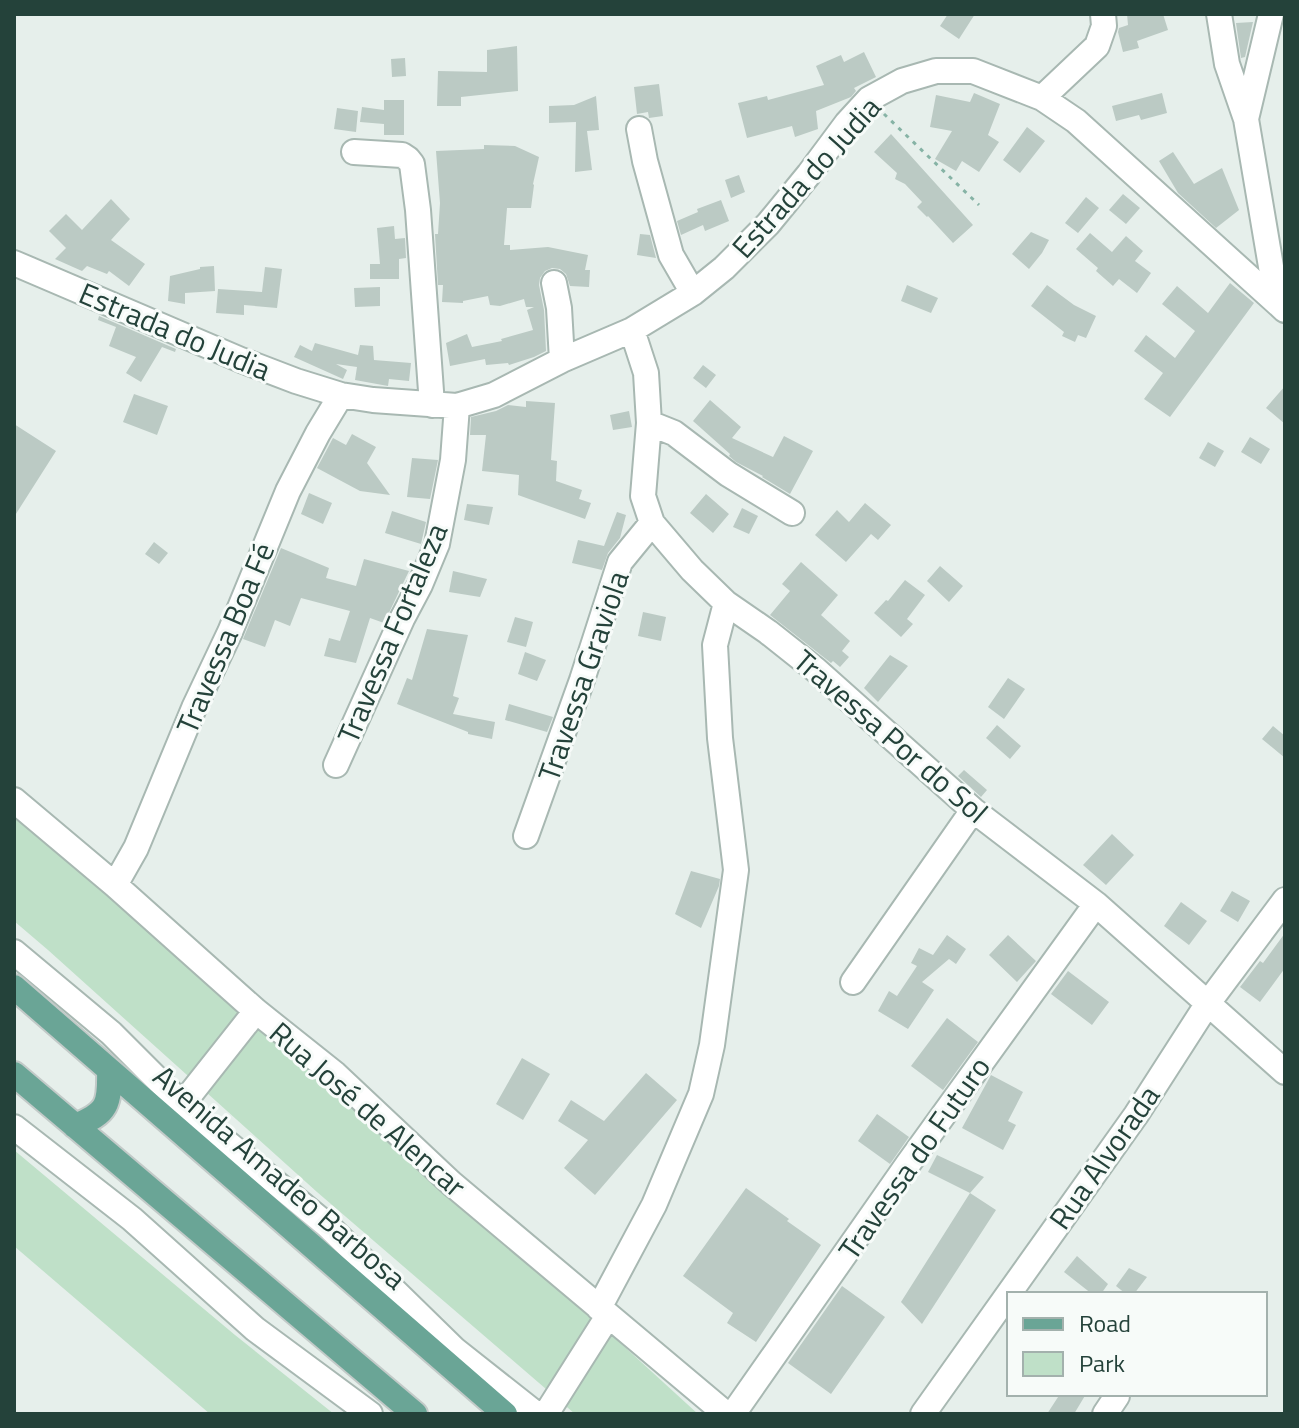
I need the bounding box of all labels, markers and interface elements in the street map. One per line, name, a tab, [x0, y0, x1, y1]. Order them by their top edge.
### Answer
street label: Estrada do Judia	[721, 86, 891, 268]
street label: Estrada do Judia	[72, 270, 278, 392]
street label: Travessa Fortaleza	[325, 516, 459, 750]
street label: Travessa Boa Fé	[164, 535, 286, 741]
street label: Travessa Graviola	[525, 565, 641, 787]
street label: Travessa Por do Sol	[783, 638, 999, 834]
street label: Rua José de Alencar	[259, 1010, 477, 1208]
street label: Travessa do Futuro	[827, 1047, 1001, 1269]
street label: Avenida Amadeo Barbosa	[143, 1054, 417, 1300]
street label: Rua Alvorada	[1037, 1075, 1171, 1239]
legend	[1007, 1292, 1267, 1396]
text: Road	[1079, 1305, 1131, 1341]
text: Park	[1079, 1345, 1125, 1381]

